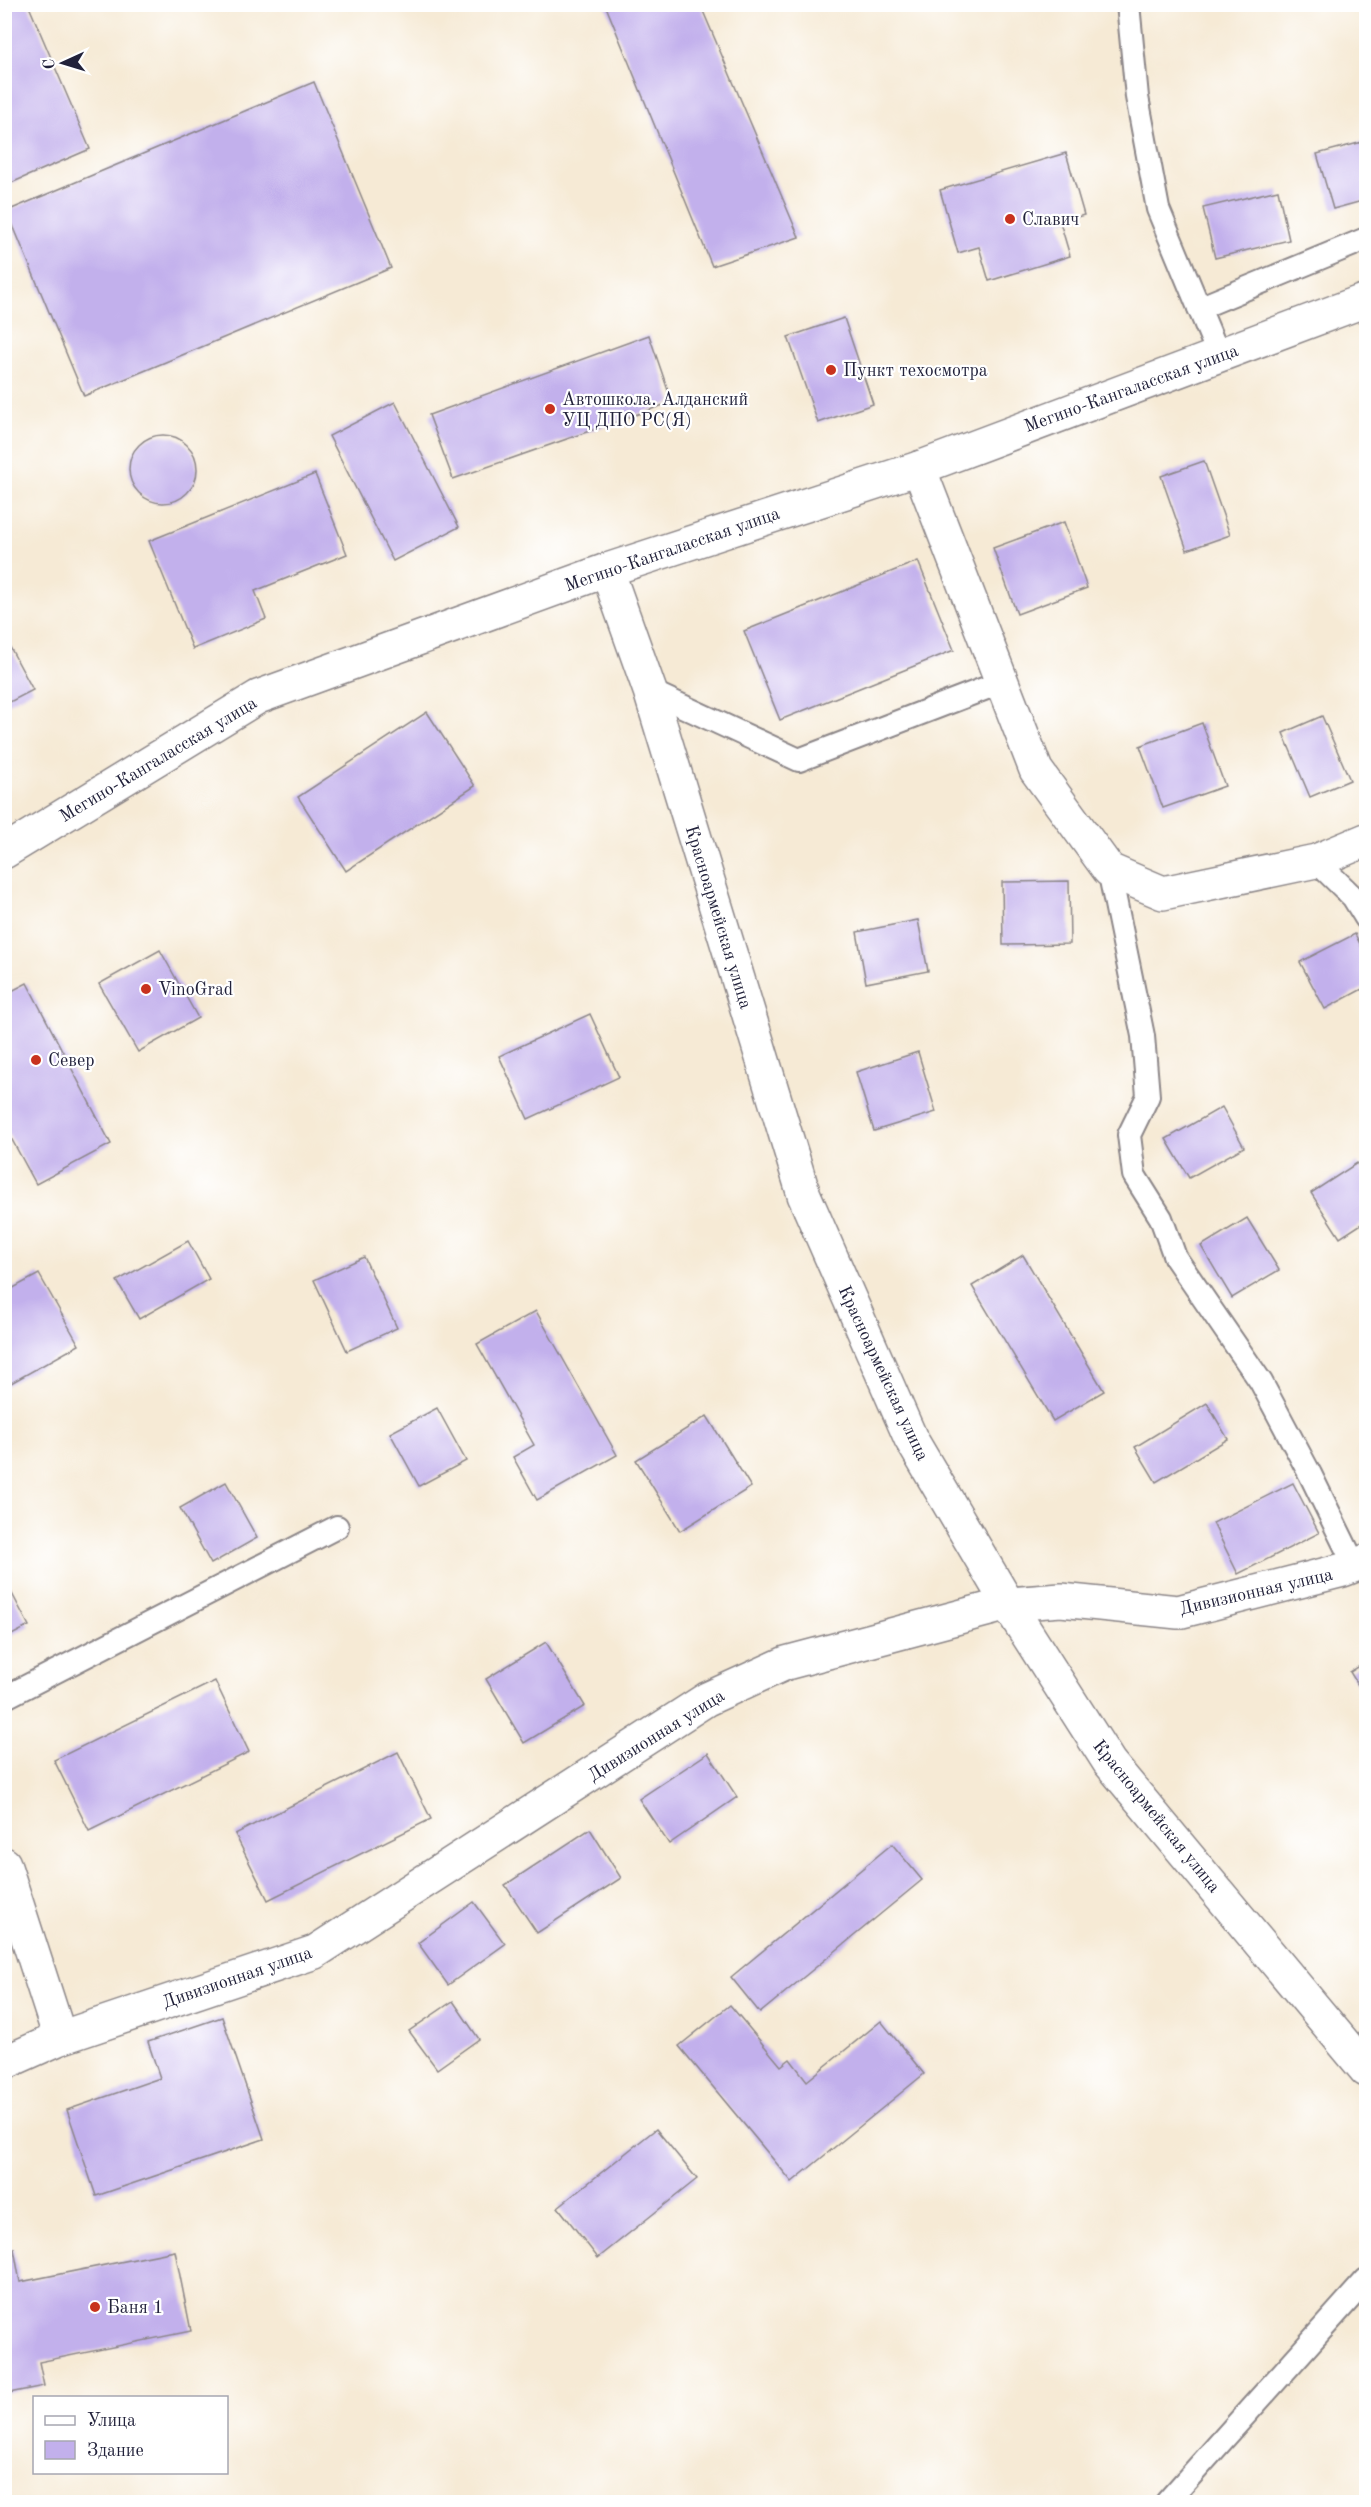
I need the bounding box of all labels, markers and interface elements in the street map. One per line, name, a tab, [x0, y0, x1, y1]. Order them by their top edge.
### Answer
north arrow	[33, 33, 93, 93]
text: С	[42, 58, 58, 70]
place label: Славич	[1022, 211, 1079, 229]
marker: Славич	[1003, 212, 1017, 226]
street label: Мегино-Кангаласская улица	[1022, 342, 1241, 436]
place label: Пункт техосмотра	[843, 362, 988, 380]
marker: Пункт техосмотра	[824, 363, 838, 377]
place label: Автошкола. Алданский УЦ ДПО РС(Я)	[562, 391, 748, 430]
marker: Автошкола. Алданский УЦ ДПО РС(Я)	[543, 402, 557, 416]
street label: Мегино-Кангаласская улица	[562, 505, 782, 595]
street label: Мегино-Кангаласская улица	[57, 694, 260, 826]
street label: Красноармейская улица	[682, 823, 755, 1011]
place label: VinoGrad	[158, 981, 233, 999]
marker: VinoGrad	[139, 982, 153, 996]
place label: Север	[48, 1052, 95, 1070]
marker: Север	[29, 1053, 43, 1067]
street label: Красноармейская улица	[835, 1283, 932, 1464]
street label: Дивизионная улица	[1178, 1566, 1335, 1618]
street label: Дивизионная улица	[585, 1687, 728, 1785]
street label: Красноармейская улица	[1089, 1737, 1223, 1896]
street label: Дивизионная улица	[160, 1944, 314, 2012]
place label: Баня 1	[107, 2299, 163, 2317]
marker: Баня 1	[88, 2300, 102, 2314]
legend	[33, 2396, 228, 2474]
text: Улица	[87, 2412, 136, 2430]
text: Здание	[87, 2442, 144, 2460]

